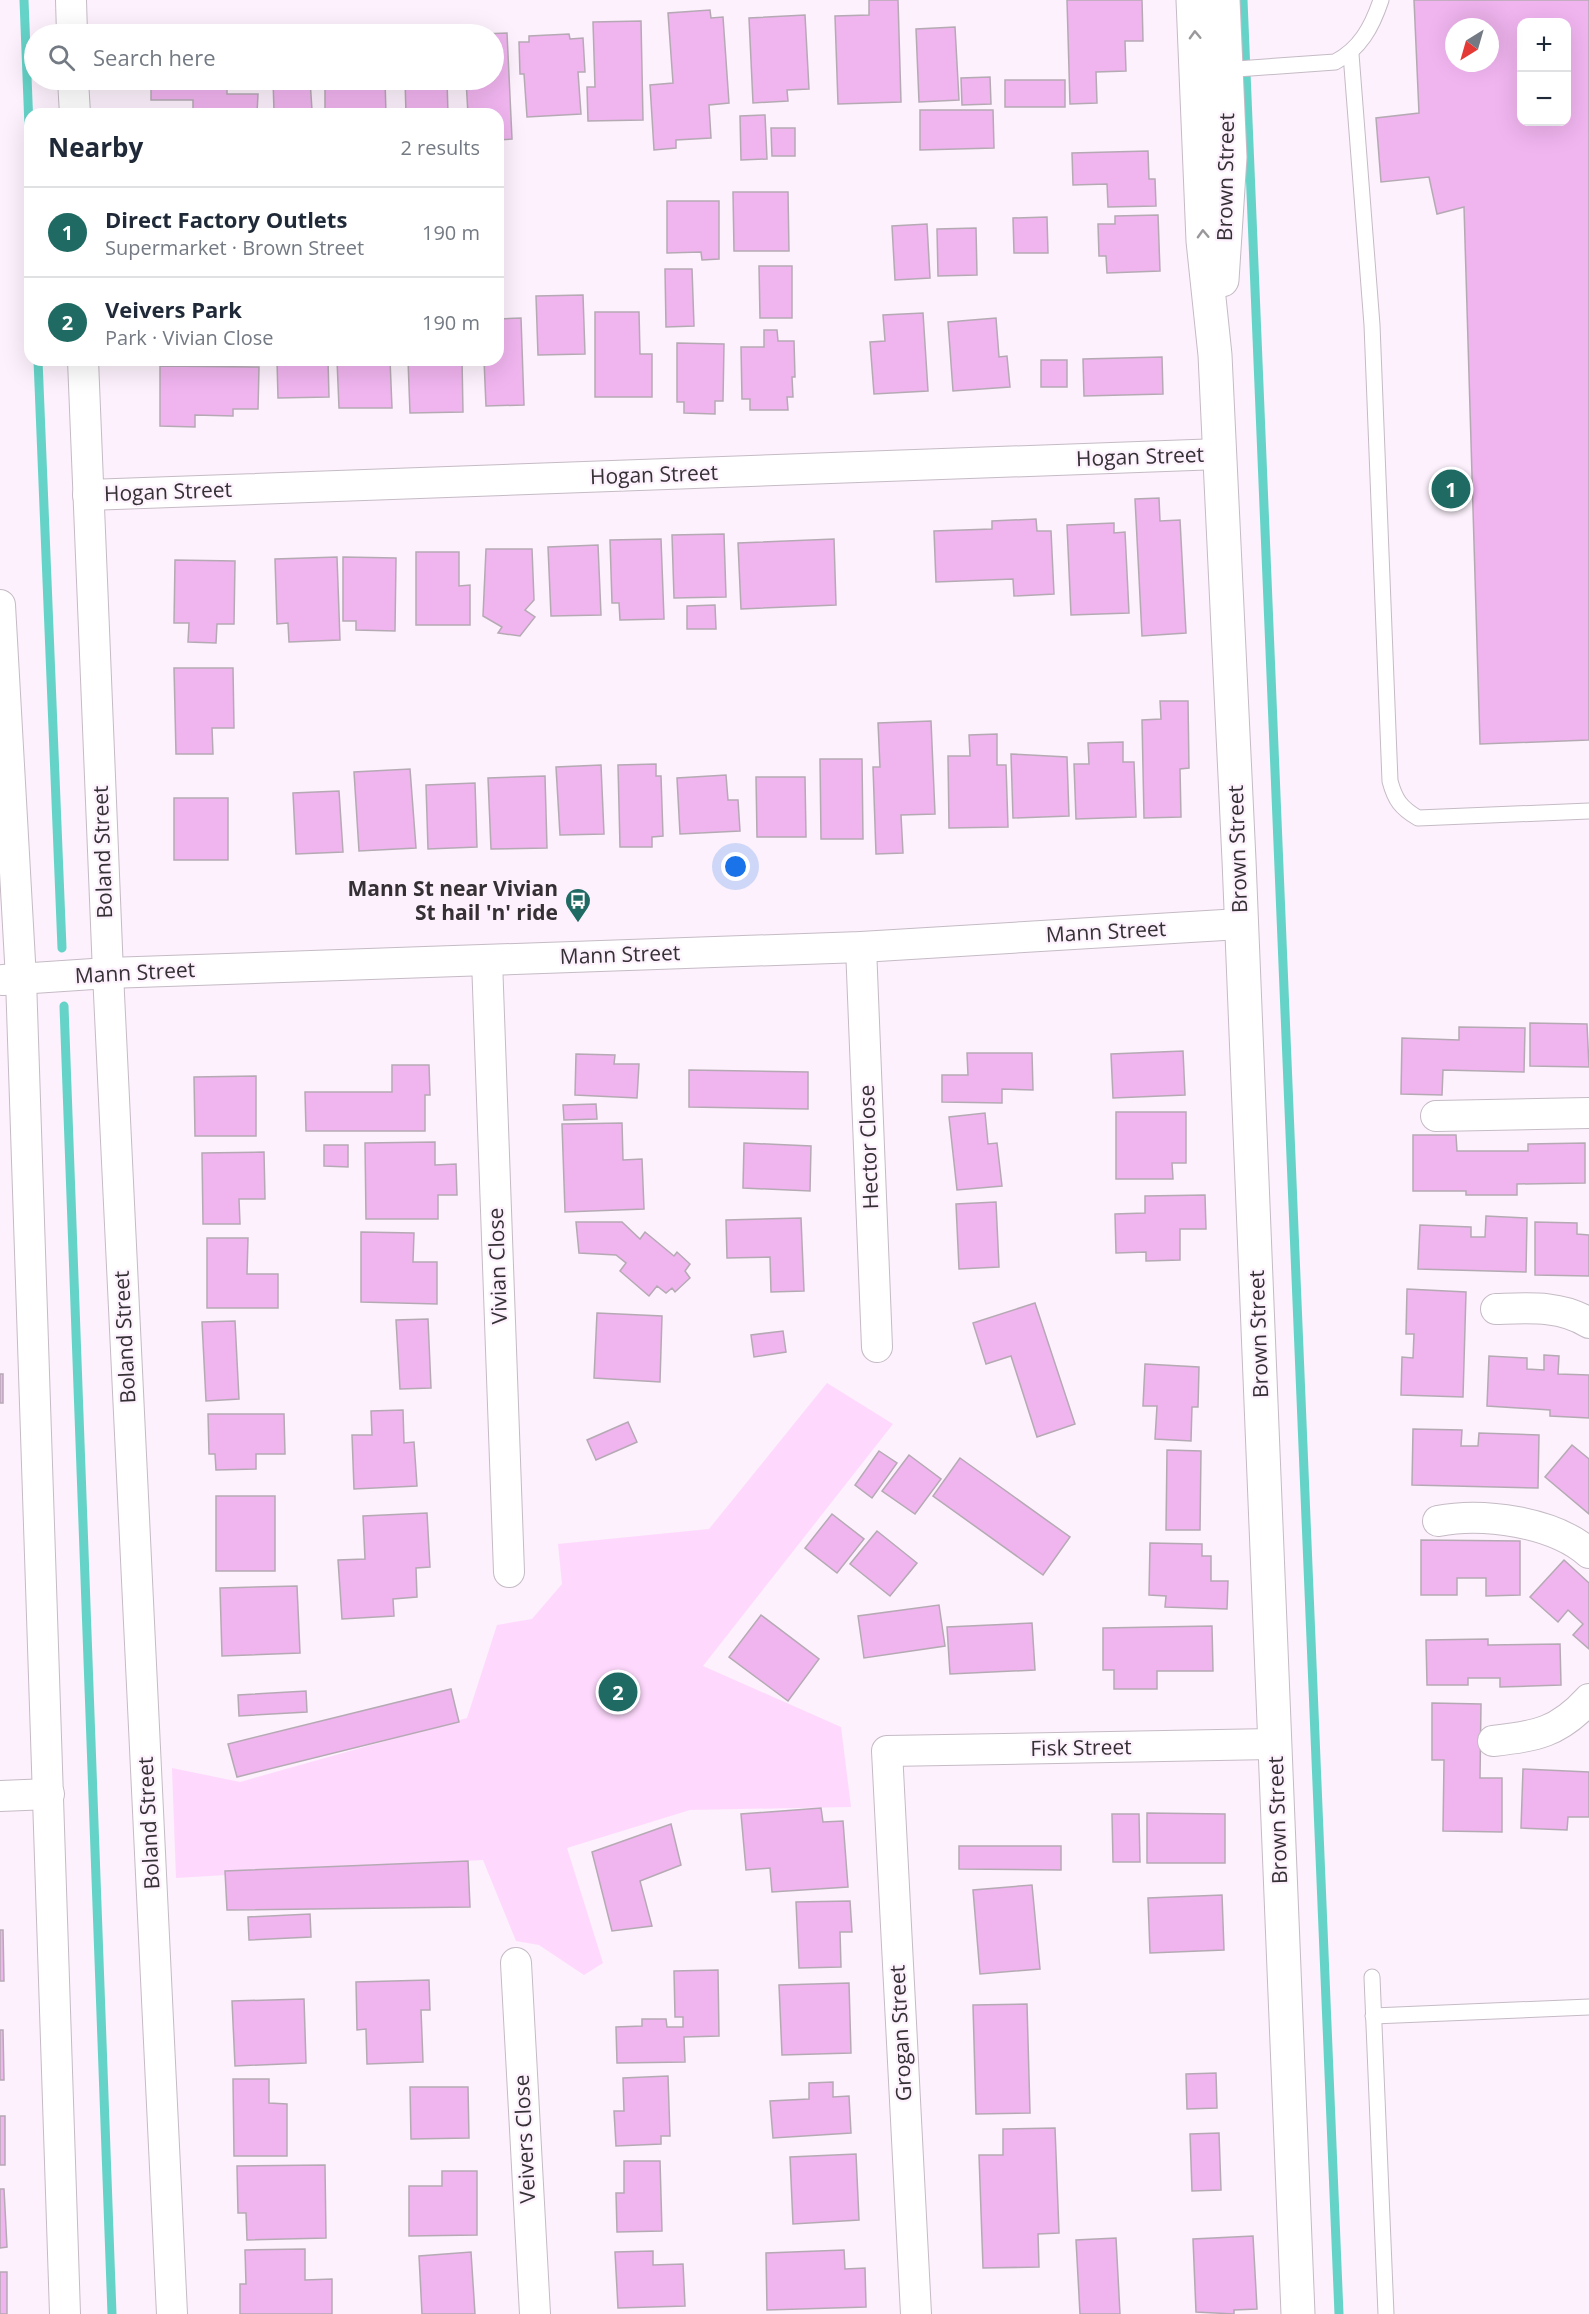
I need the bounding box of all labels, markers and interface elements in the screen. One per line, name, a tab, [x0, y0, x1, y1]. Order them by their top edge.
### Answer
north arrow	[1445, 18, 1499, 72]
map controls	[1517, 18, 1571, 126]
button: +	[1517, 18, 1571, 72]
search box	[24, 24, 504, 90]
one-way arrow	[1188, 31, 1201, 40]
icon: search	[45, 41, 78, 74]
text: Search here	[93, 42, 216, 72]
button: −	[1517, 72, 1571, 126]
street label: Brown Street	[1210, 113, 1240, 241]
text: Nearby	[48, 129, 143, 165]
text: 2 results	[400, 134, 480, 161]
text: Direct Factory Outlets	[105, 204, 347, 234]
text: 1	[62, 219, 73, 246]
text: 190 m	[422, 219, 480, 246]
one-way arrow	[1197, 229, 1210, 238]
text: Supermarket · Brown Street	[105, 234, 364, 261]
text: Veivers Park	[105, 294, 242, 324]
text: 2	[62, 309, 73, 336]
text: 190 m	[422, 309, 480, 336]
text: Park · Vivian Close	[105, 324, 274, 351]
street label: Hogan Street	[1075, 440, 1205, 472]
street label: Hogan Street	[589, 458, 719, 490]
pin: 1	[1432, 466, 1470, 512]
street label: Hogan Street	[103, 475, 233, 507]
street label: Boland Street	[86, 785, 118, 919]
street label: Brown Street	[1221, 785, 1253, 914]
your location	[721, 852, 750, 881]
place label: Mann St near Vivian St hail 'n' ride	[348, 874, 558, 926]
bus stop icon: Mann St near Vivian St hail 'n' ride	[563, 886, 593, 924]
street label: Mann Street	[1045, 914, 1167, 948]
street label: Mann Street	[559, 938, 681, 970]
street label: Mann Street	[74, 955, 196, 989]
street label: Hector Close	[852, 1084, 884, 1210]
street label: Vivian Close	[481, 1207, 513, 1325]
street label: Boland Street	[107, 1270, 141, 1404]
street label: Brown Street	[1242, 1270, 1274, 1399]
pin: 2	[598, 1670, 638, 1714]
street label: Fisk Street	[1030, 1732, 1132, 1762]
street label: Boland Street	[131, 1756, 165, 1890]
street label: Brown Street	[1261, 1756, 1293, 1885]
street label: Grogan Street	[882, 1964, 918, 2102]
street label: Veivers Close	[507, 2074, 541, 2204]

